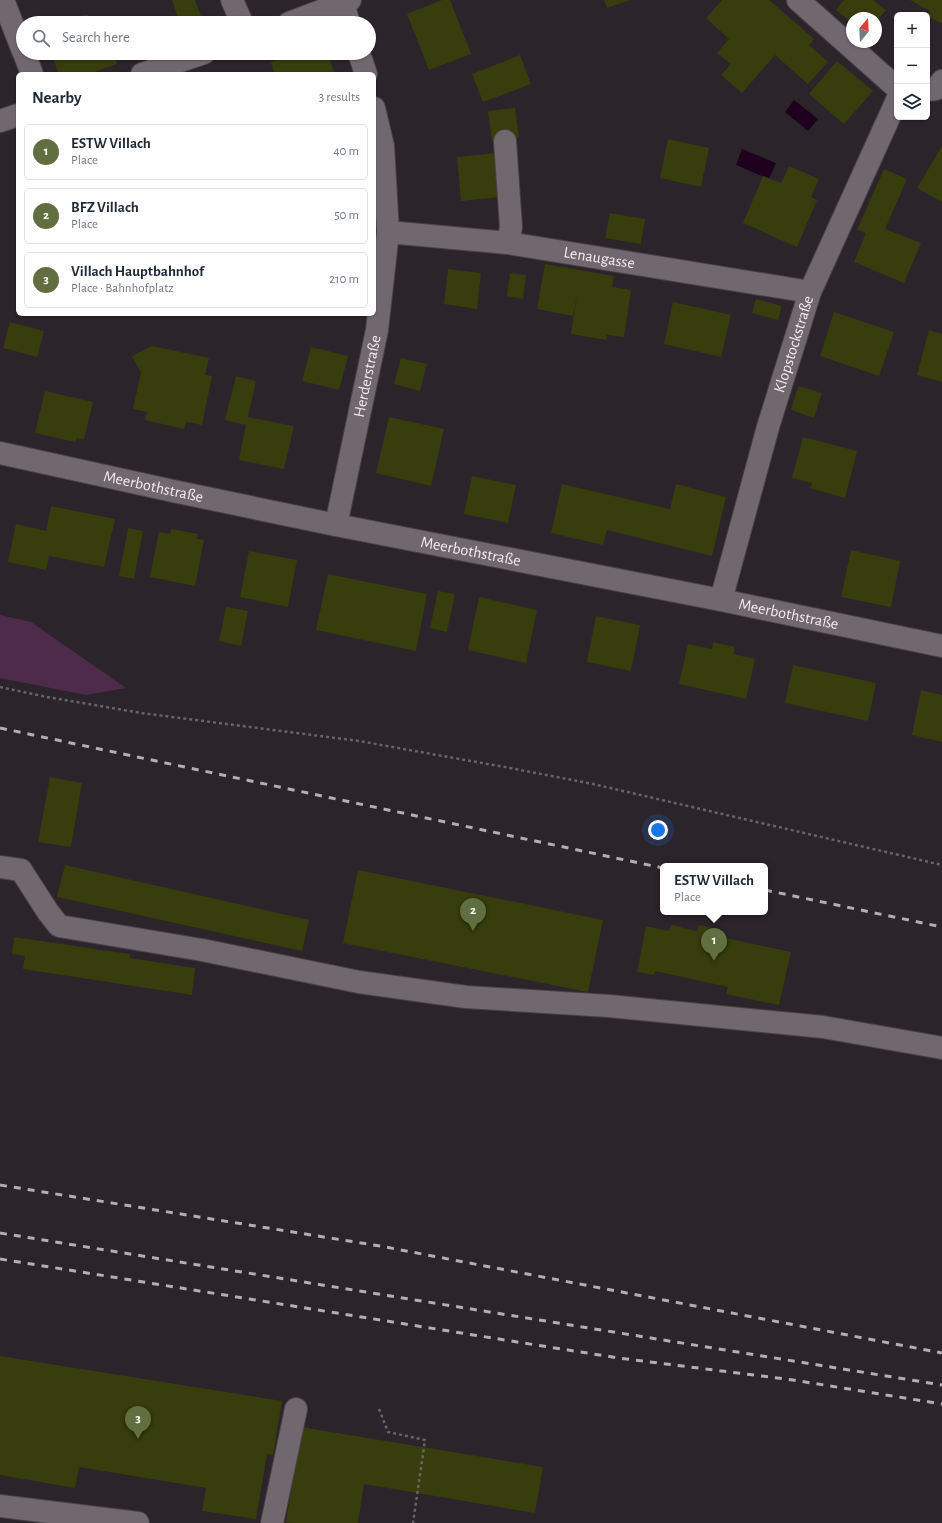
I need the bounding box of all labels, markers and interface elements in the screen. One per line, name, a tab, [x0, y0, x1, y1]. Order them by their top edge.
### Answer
north arrow	[846, 12, 882, 48]
map controls	[894, 12, 930, 120]
button: +	[894, 12, 930, 48]
search box	[16, 16, 376, 60]
icon: search	[30, 27, 52, 49]
text: Search here	[62, 30, 130, 45]
button: −	[894, 48, 930, 84]
button: layers	[894, 84, 930, 120]
text: Nearby	[32, 89, 82, 106]
text: 3 results	[319, 91, 360, 104]
text: ESTW Villach	[71, 136, 151, 151]
text: 1	[44, 145, 48, 158]
text: 40 m	[333, 145, 359, 158]
text: Place	[71, 154, 98, 167]
text: BFZ Villach	[71, 200, 139, 215]
text: 2	[43, 209, 49, 222]
text: 50 m	[334, 209, 359, 222]
text: Place	[71, 218, 98, 231]
street label: Lenaugasse	[563, 244, 636, 271]
text: Villach Hauptbahnhof	[71, 264, 204, 279]
text: 3	[43, 273, 49, 286]
text: 210 m	[329, 273, 359, 286]
text: Place · Bahnhofplatz	[71, 282, 174, 295]
street label: Klopstockstraße	[771, 294, 816, 395]
street label: Herderstraße	[351, 334, 384, 419]
street label: Meerbothstraße	[102, 468, 205, 505]
street label: Meerbothstraße	[419, 534, 522, 569]
street label: Meerbothstraße	[737, 596, 840, 632]
your location	[648, 820, 668, 840]
popup	[660, 863, 768, 915]
text: ESTW Villach	[674, 873, 754, 888]
text: Place	[674, 891, 701, 904]
pin: 2	[460, 898, 486, 931]
pin: 1	[701, 928, 727, 961]
pin: 3	[125, 1406, 151, 1439]

